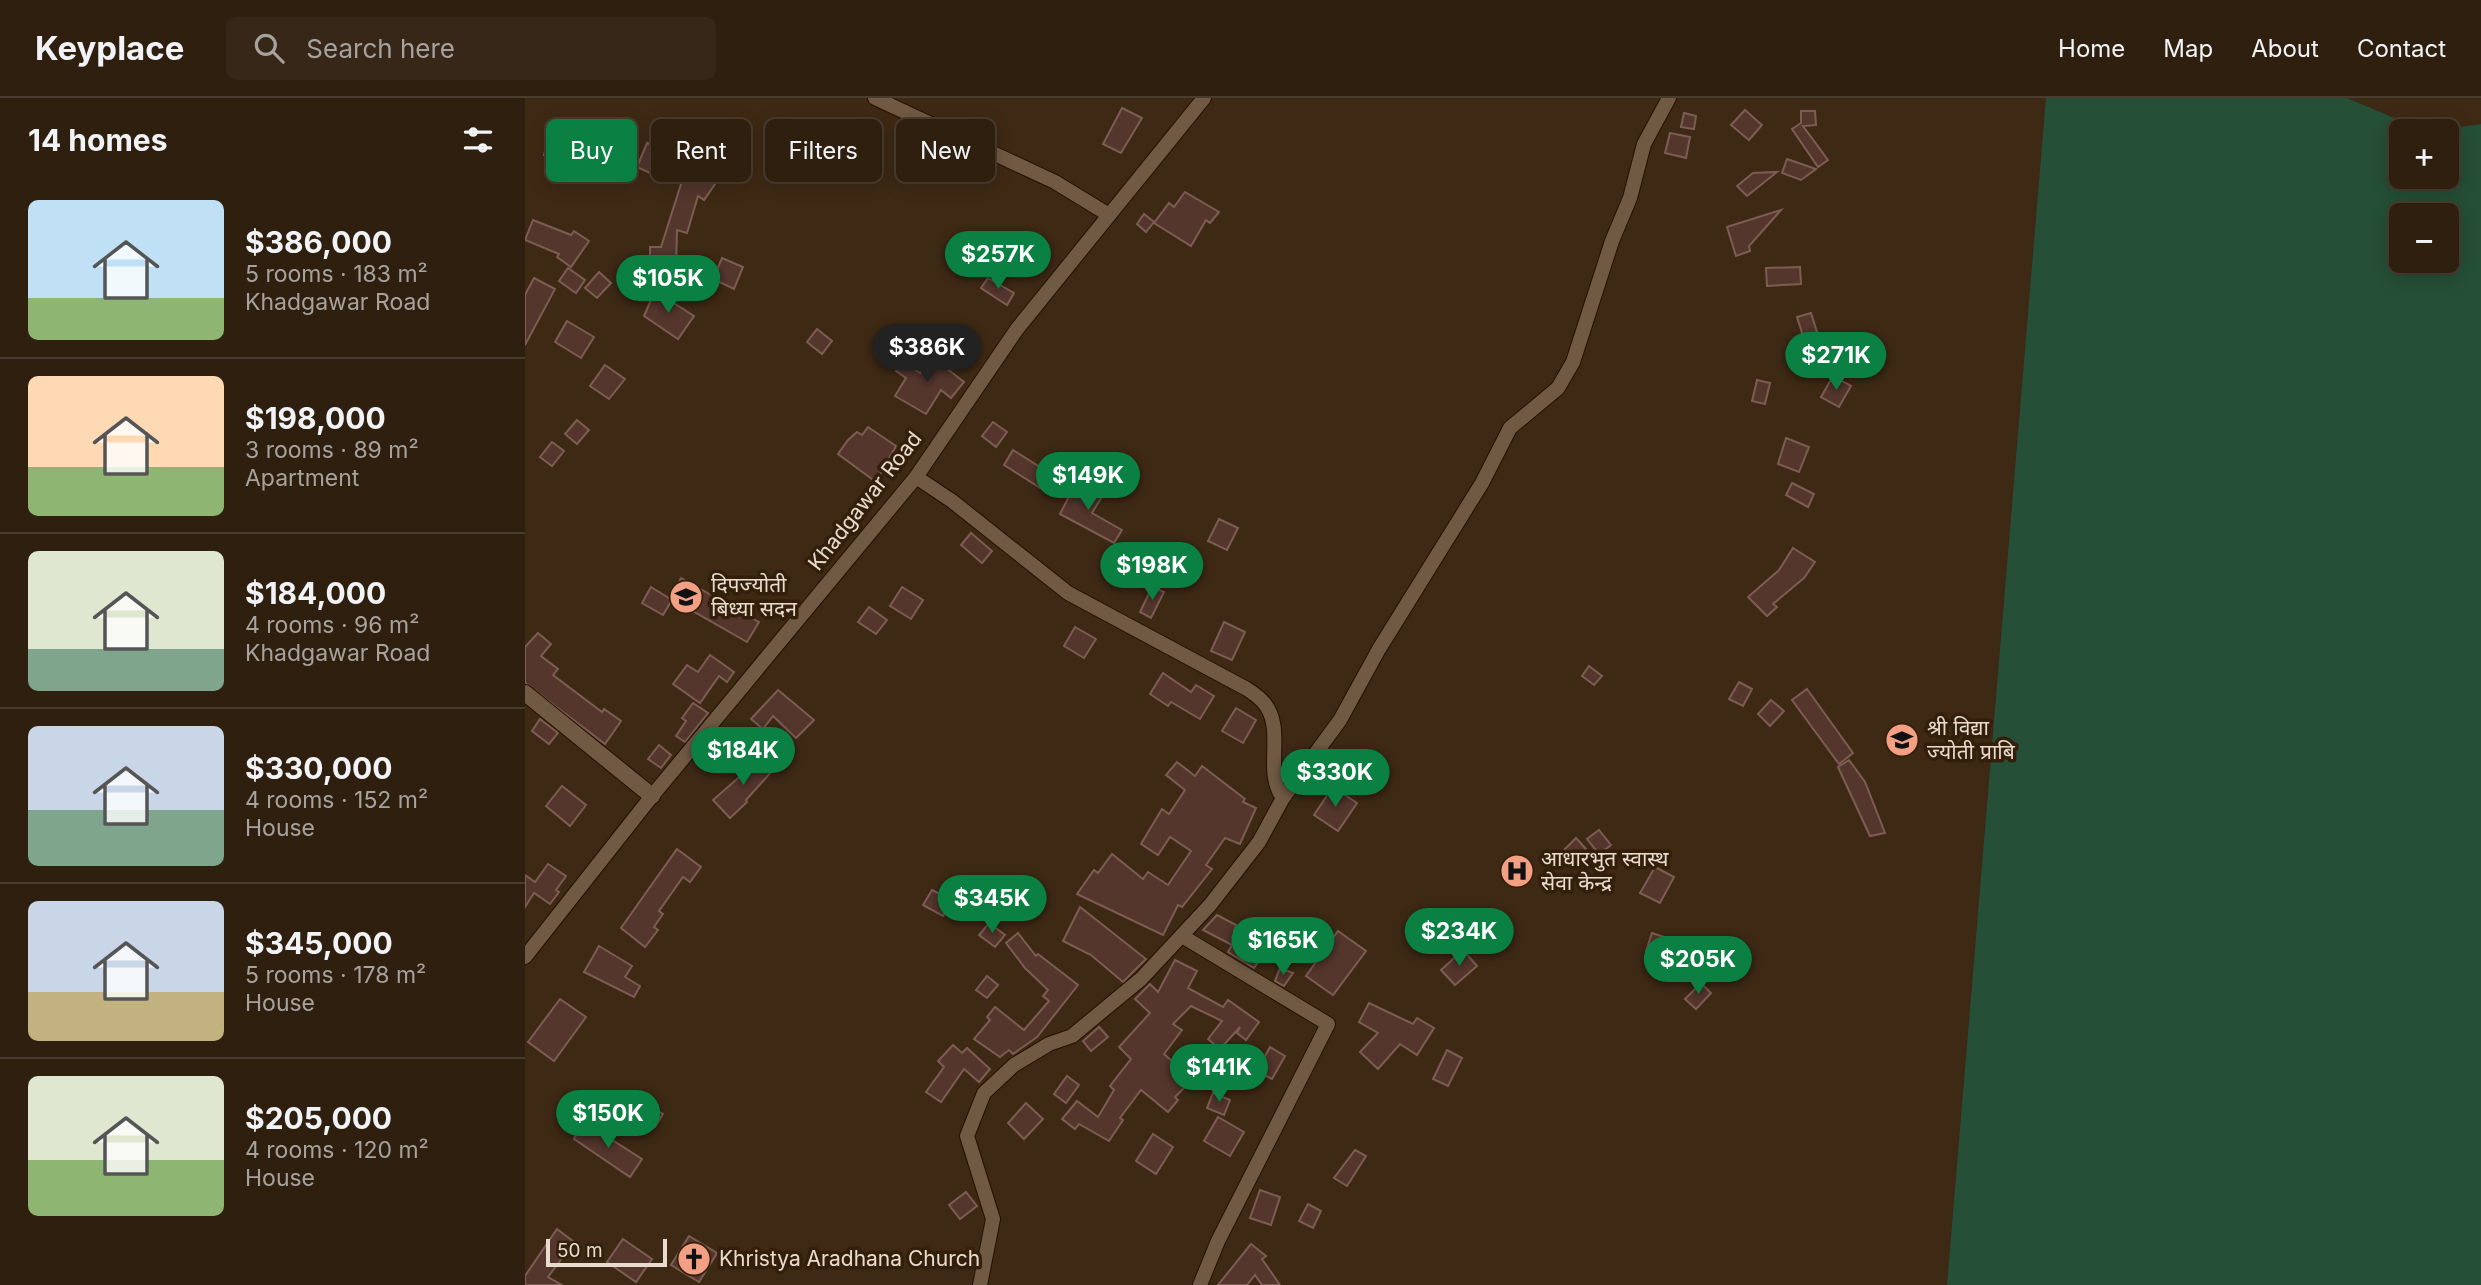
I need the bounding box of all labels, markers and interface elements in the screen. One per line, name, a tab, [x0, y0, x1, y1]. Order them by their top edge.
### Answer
search box	[226, 17, 716, 80]
text: Keyplace	[35, 28, 184, 68]
icon: search	[250, 29, 288, 67]
text: Search here	[306, 33, 455, 64]
text: Home	[2058, 34, 2125, 63]
text: Map	[2163, 34, 2213, 63]
text: About	[2251, 34, 2319, 63]
text: Contact	[2357, 34, 2446, 63]
chip: Buy	[546, 119, 637, 182]
chip: Rent	[651, 119, 751, 182]
chip: Filters	[765, 119, 882, 182]
chip: New	[896, 119, 995, 182]
map controls	[2389, 119, 2459, 273]
button: +	[2389, 119, 2459, 189]
icon: filters	[459, 121, 497, 159]
text: 14 homes	[28, 122, 167, 158]
button: −	[2389, 203, 2459, 273]
text: $386,000	[245, 224, 392, 260]
icon: home	[84, 228, 168, 312]
pin: $257K	[949, 232, 1047, 291]
text: $257K	[961, 240, 1035, 268]
pin: $105K	[619, 256, 717, 315]
text: 5 rooms · 183 m²	[245, 260, 428, 288]
text: $105K	[632, 264, 704, 292]
text: Khadgawar Road	[245, 288, 430, 316]
pin: $386K	[878, 324, 976, 384]
pin: $271K	[1787, 332, 1885, 392]
text: $386K	[889, 333, 965, 361]
text: $271K	[1801, 341, 1871, 369]
text: $198,000	[245, 400, 386, 436]
icon: home	[84, 404, 168, 488]
street label: Khadgawar Road	[803, 426, 927, 575]
text: 3 rooms · 89 m²	[245, 436, 419, 464]
pin: $149K	[1039, 452, 1137, 512]
text: $149K	[1052, 461, 1124, 489]
text: Apartment	[245, 464, 359, 492]
pin: $198K	[1103, 542, 1201, 602]
text: $198K	[1116, 551, 1188, 579]
place label: दिपज्योती बिध्या सदन	[711, 572, 797, 621]
text: $184,000	[245, 575, 386, 611]
school or university icon: दिपज्योती बिध्या सदन	[667, 578, 705, 616]
icon: home	[84, 579, 168, 663]
text: 4 rooms · 96 m²	[245, 611, 419, 639]
text: Khadgawar Road	[245, 639, 430, 667]
place label: श्री विद्या ज्योती प्राबि	[1927, 715, 2016, 764]
school or university icon: श्री विद्या ज्योती प्राबि	[1883, 721, 1921, 759]
pin: $184K	[694, 728, 792, 787]
text: $184K	[707, 736, 779, 764]
text: $330,000	[245, 750, 393, 786]
pin: $330K	[1286, 750, 1384, 809]
icon: home	[84, 754, 168, 838]
text: $330K	[1297, 758, 1373, 786]
text: 4 rooms · 152 m²	[245, 786, 428, 814]
text: House	[245, 814, 315, 842]
place label: आधारभुत स्वास्थ सेवा केन्द्र	[1541, 846, 1669, 895]
hospital icon: आधारभुत स्वास्थ सेवा केन्द्र	[1498, 852, 1536, 890]
pin: $345K	[943, 876, 1041, 935]
text: $345K	[954, 884, 1030, 912]
pin: $234K	[1410, 908, 1508, 968]
text: $234K	[1421, 917, 1497, 945]
pin: $165K	[1234, 918, 1332, 977]
text: $345,000	[245, 925, 393, 961]
text: $165K	[1247, 926, 1319, 954]
icon: home	[84, 929, 168, 1013]
pin: $205K	[1649, 936, 1747, 996]
text: $205K	[1660, 945, 1736, 973]
text: 5 rooms · 178 m²	[245, 961, 426, 989]
text: House	[245, 989, 315, 1017]
pin: $141K	[1170, 1044, 1268, 1104]
text: $141K	[1186, 1053, 1252, 1081]
pin: $150K	[559, 1090, 657, 1150]
text: $150K	[572, 1099, 644, 1127]
text: $205,000	[245, 1100, 392, 1136]
icon: home	[84, 1104, 168, 1188]
text: 4 rooms · 120 m²	[245, 1136, 429, 1164]
text: House	[245, 1164, 315, 1192]
scale bar	[546, 1236, 667, 1268]
text: 50 m	[557, 1239, 603, 1262]
church icon: Khristya Aradhana Church	[675, 1240, 713, 1278]
place label: Khristya Aradhana Church	[719, 1246, 980, 1271]

